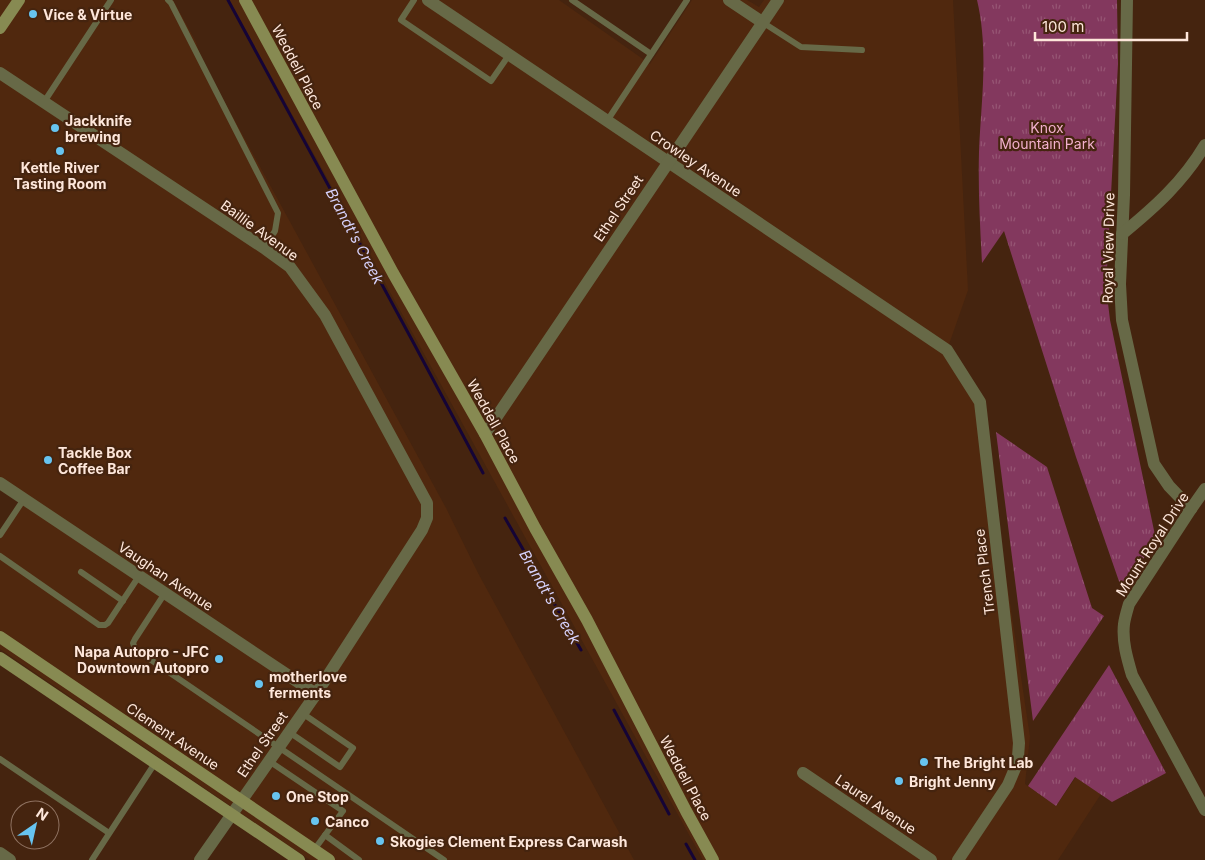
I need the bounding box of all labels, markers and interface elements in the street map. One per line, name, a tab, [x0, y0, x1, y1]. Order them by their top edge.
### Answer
place label: Vice & Virtue	[43, 6, 132, 23]
marker: Vice & Virtue	[27, 8, 39, 20]
scale bar	[1035, 10, 1188, 42]
text: 100 m	[1042, 17, 1084, 36]
street label: Weddell Place	[269, 22, 327, 112]
place label: Jackknife brewing	[65, 112, 132, 145]
park label: Knox Mountain Park	[999, 119, 1095, 152]
marker: Jackknife brewing	[49, 122, 61, 134]
street label: Crowley Avenue	[647, 126, 745, 200]
marker: Kettle River Tasting Room	[54, 145, 66, 157]
place label: Kettle River Tasting Room	[13, 159, 107, 192]
street label: Ethel Street	[590, 171, 647, 244]
water label: Brandt's Creek	[322, 185, 389, 288]
street label: Royal View Drive	[1099, 192, 1117, 304]
street label: Baillie Avenue	[218, 196, 302, 264]
street label: Weddell Place	[464, 376, 524, 466]
place label: Tackle Box Coffee Bar	[58, 444, 132, 477]
marker: Tackle Box Coffee Bar	[42, 454, 54, 466]
street label: Mount Royal Drive	[1112, 489, 1192, 599]
street label: Trench Place	[970, 528, 998, 616]
street label: Vaughan Avenue	[115, 538, 217, 614]
water label: Brandt's Creek	[515, 546, 585, 648]
place label: Napa Autopro - JFC Downtown Autopro	[74, 643, 209, 676]
marker: Napa Autopro - JFC Downtown Autopro	[213, 653, 225, 665]
place label: motherlove ferments	[269, 668, 347, 701]
marker: motherlove ferments	[253, 678, 265, 690]
street label: Clement Avenue	[123, 699, 223, 773]
street label: Ethel Street	[233, 708, 291, 780]
street label: Weddell Place	[657, 733, 715, 823]
place label: The Bright Lab	[934, 754, 1034, 771]
marker: The Bright Lab	[918, 756, 930, 768]
street label: Laurel Avenue	[832, 771, 920, 837]
place label: Bright Jenny	[909, 773, 997, 790]
marker: Bright Jenny	[893, 775, 905, 787]
place label: One Stop	[286, 788, 349, 805]
marker: One Stop	[270, 790, 282, 802]
north arrow	[10, 800, 60, 850]
text: N	[33, 804, 52, 824]
place label: Canco	[325, 813, 369, 830]
marker: Canco	[309, 815, 321, 827]
place label: Skogies Clement Express Carwash	[390, 833, 627, 850]
marker: Skogies Clement Express Carwash	[374, 835, 386, 847]

